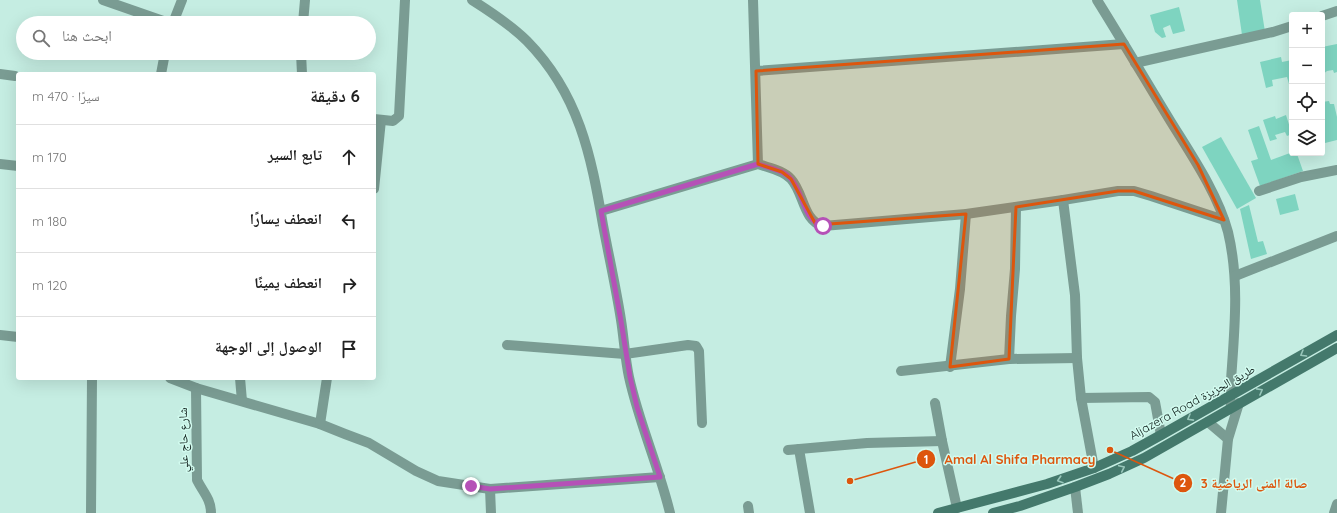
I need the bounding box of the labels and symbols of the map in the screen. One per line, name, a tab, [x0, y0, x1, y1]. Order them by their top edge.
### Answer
route start	[814, 217, 832, 235]
one-way arrow	[1300, 350, 1307, 357]
street label: Aljazera Road طريق الجزيزة	[1127, 361, 1258, 443]
one-way arrow	[1256, 389, 1263, 396]
street label: شارع حاج علي	[175, 407, 194, 473]
one-way arrow	[1187, 414, 1194, 421]
callout: Amal Al Shifa Pharmacy	[916, 447, 1103, 472]
text: Amal Al Shifa Pharmacy	[945, 451, 1095, 467]
text: 1	[924, 452, 928, 467]
one-way arrow	[1118, 465, 1125, 473]
callout: صالة المنى الرياضية 3	[1173, 471, 1316, 496]
one-way arrow	[1057, 475, 1064, 483]
text: 2	[1180, 475, 1187, 490]
text: صالة المنى الرياضية 3	[1201, 475, 1307, 492]
route end	[462, 477, 480, 495]

